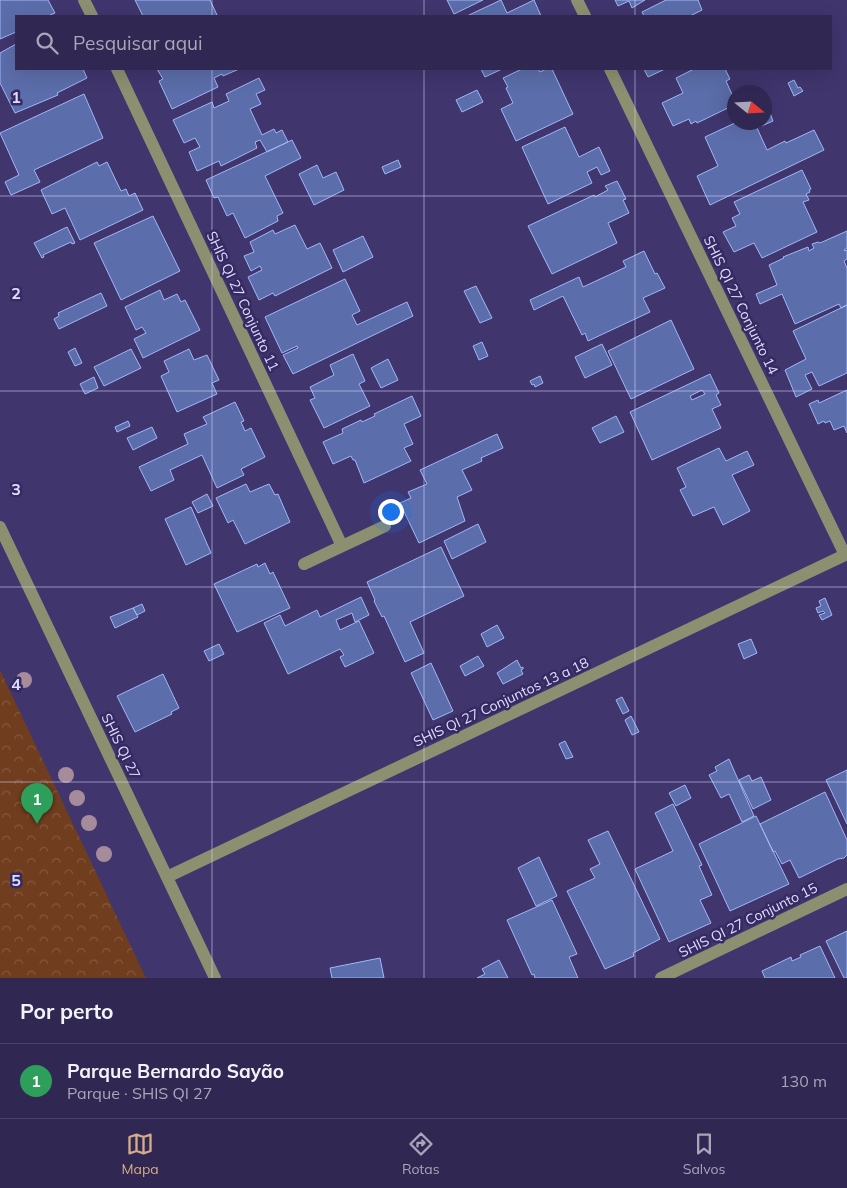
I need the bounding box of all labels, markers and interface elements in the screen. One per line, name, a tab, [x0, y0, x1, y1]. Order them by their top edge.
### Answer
search box	[15, 15, 832, 70]
icon: search	[33, 29, 61, 57]
text: Pesquisar aqui	[73, 31, 203, 55]
north arrow	[727, 85, 772, 130]
text: 1	[11, 87, 21, 107]
street label: SHIS QI 27 Conjunto 11	[203, 228, 283, 374]
street label: SHIS QI 27 Conjunto 14	[700, 233, 783, 378]
text: 2	[11, 283, 21, 303]
text: 3	[11, 479, 21, 499]
your location	[378, 499, 404, 525]
street label: SHIS QI 27 Conjuntos 13 a 18	[410, 653, 592, 751]
text: 4	[11, 674, 21, 694]
street label: SHIS QI 27	[97, 710, 145, 782]
pin: 1	[21, 783, 53, 824]
text: 5	[11, 870, 21, 890]
street label: SHIS QI 27 Conjunto 15	[676, 879, 820, 961]
text: Por perto	[20, 998, 114, 1024]
text: Parque Bernardo Sayão	[67, 1059, 284, 1083]
text: 1	[31, 1071, 41, 1091]
text: 130 m	[780, 1071, 827, 1091]
text: Parque · SHIS QI 27	[67, 1083, 212, 1103]
tab: Mapa	[122, 1130, 159, 1178]
tab: Rotas	[402, 1130, 440, 1178]
tab: Salvos	[683, 1130, 725, 1178]

